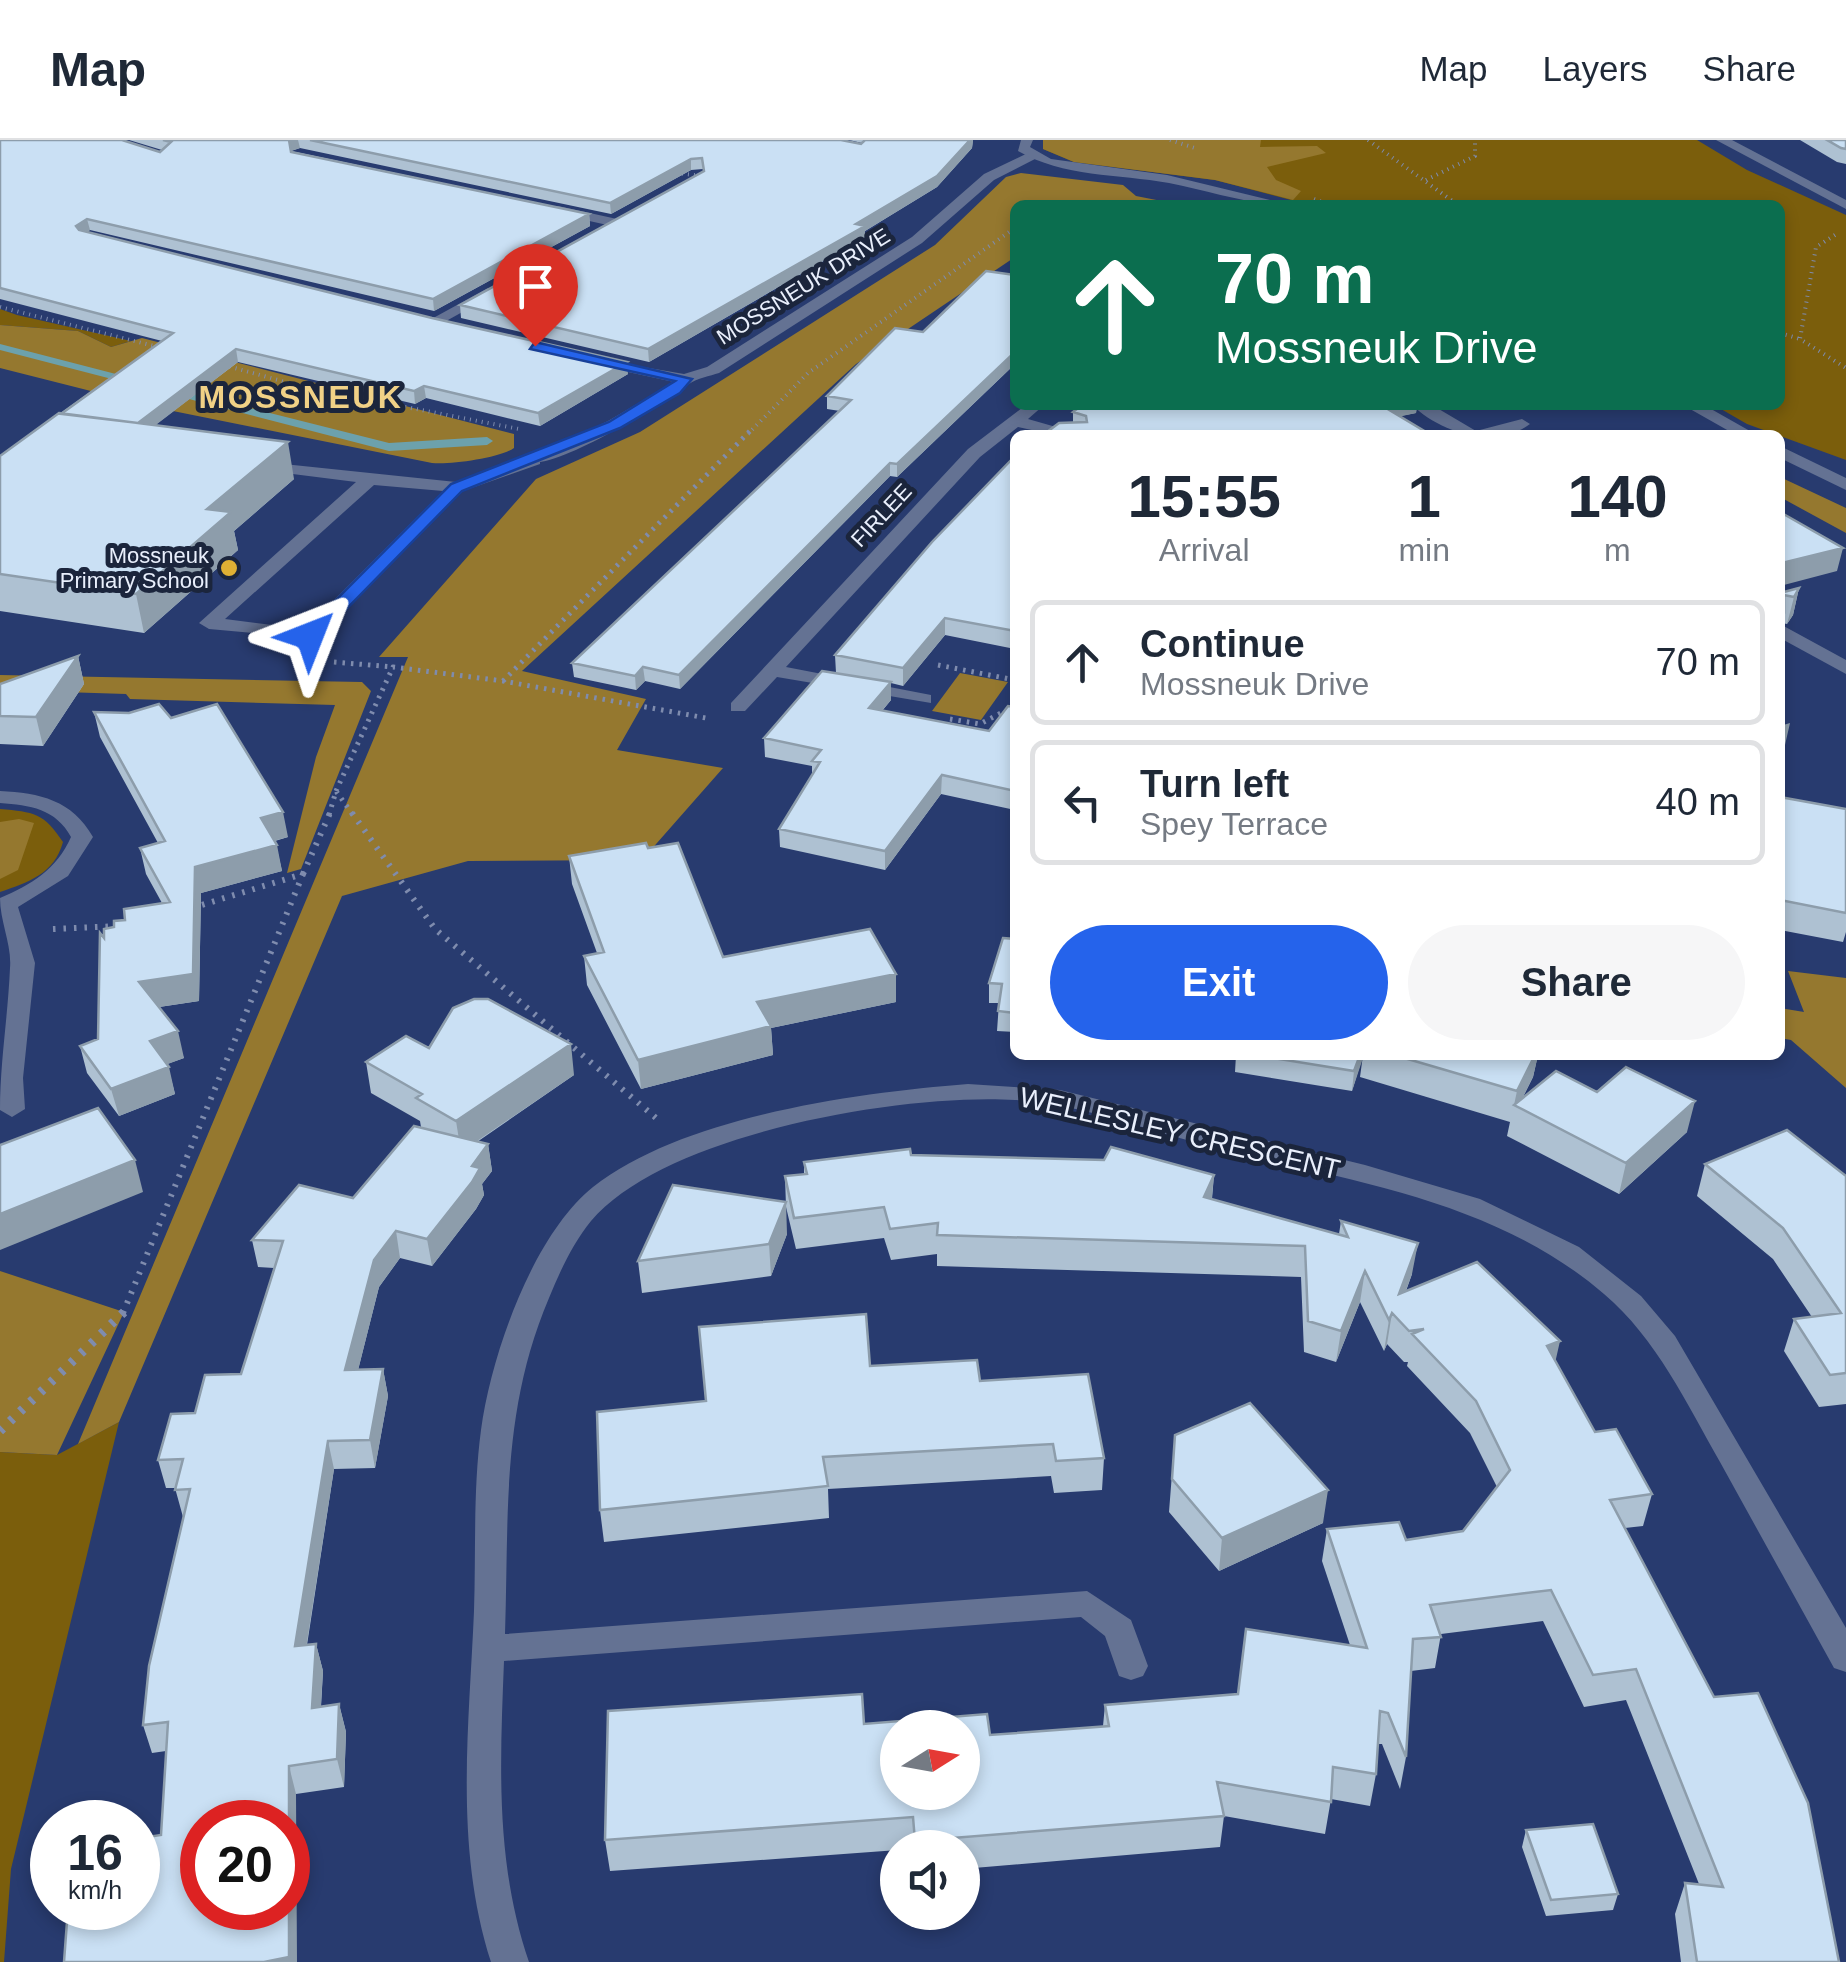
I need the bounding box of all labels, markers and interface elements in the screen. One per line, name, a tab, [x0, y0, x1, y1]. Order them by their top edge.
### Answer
text: Map	[50, 43, 146, 96]
text: Map	[1419, 49, 1488, 88]
text: Layers	[1543, 49, 1648, 88]
text: Share	[1703, 49, 1796, 88]
street label: MOSSNEUK DRIVE	[712, 223, 894, 350]
icon: ahead	[1050, 240, 1180, 370]
text: 70 m	[1215, 240, 1375, 318]
pin	[493, 244, 578, 347]
icon: arrive	[508, 259, 563, 314]
text: Mossneuk Drive	[1215, 322, 1538, 373]
district label: MOSSNEUK	[199, 379, 403, 415]
text: 15:55	[1127, 463, 1281, 530]
text: 1	[1407, 463, 1441, 530]
text: 140	[1567, 463, 1668, 530]
street label: FIRLEE	[846, 479, 917, 552]
text: Arrival	[1159, 532, 1250, 568]
text: min	[1398, 532, 1450, 568]
text: m	[1604, 532, 1631, 568]
place label: Mossneuk Primary School	[60, 543, 210, 593]
marker: Mossneuk Primary School	[218, 557, 240, 579]
position arrow	[258, 584, 362, 688]
text: Continue	[1140, 623, 1305, 665]
icon: ahead	[1055, 635, 1110, 690]
text: 70 m	[1656, 641, 1740, 683]
text: Mossneuk Drive	[1140, 666, 1369, 702]
text: Turn left	[1140, 763, 1289, 805]
icon: left	[1055, 775, 1110, 830]
text: 40 m	[1656, 781, 1740, 823]
text: Spey Terrace	[1140, 806, 1328, 842]
button: Exit	[1050, 925, 1388, 1040]
button: Share	[1408, 925, 1745, 1040]
street label: WELLESLEY CRESCENT	[1017, 1082, 1343, 1185]
north arrow	[880, 1710, 980, 1810]
map controls	[880, 1710, 980, 1930]
speed limit sign: 20	[180, 1800, 310, 1930]
text: 16	[67, 1825, 123, 1881]
button: sound	[880, 1830, 980, 1930]
text: km/h	[68, 1876, 122, 1904]

